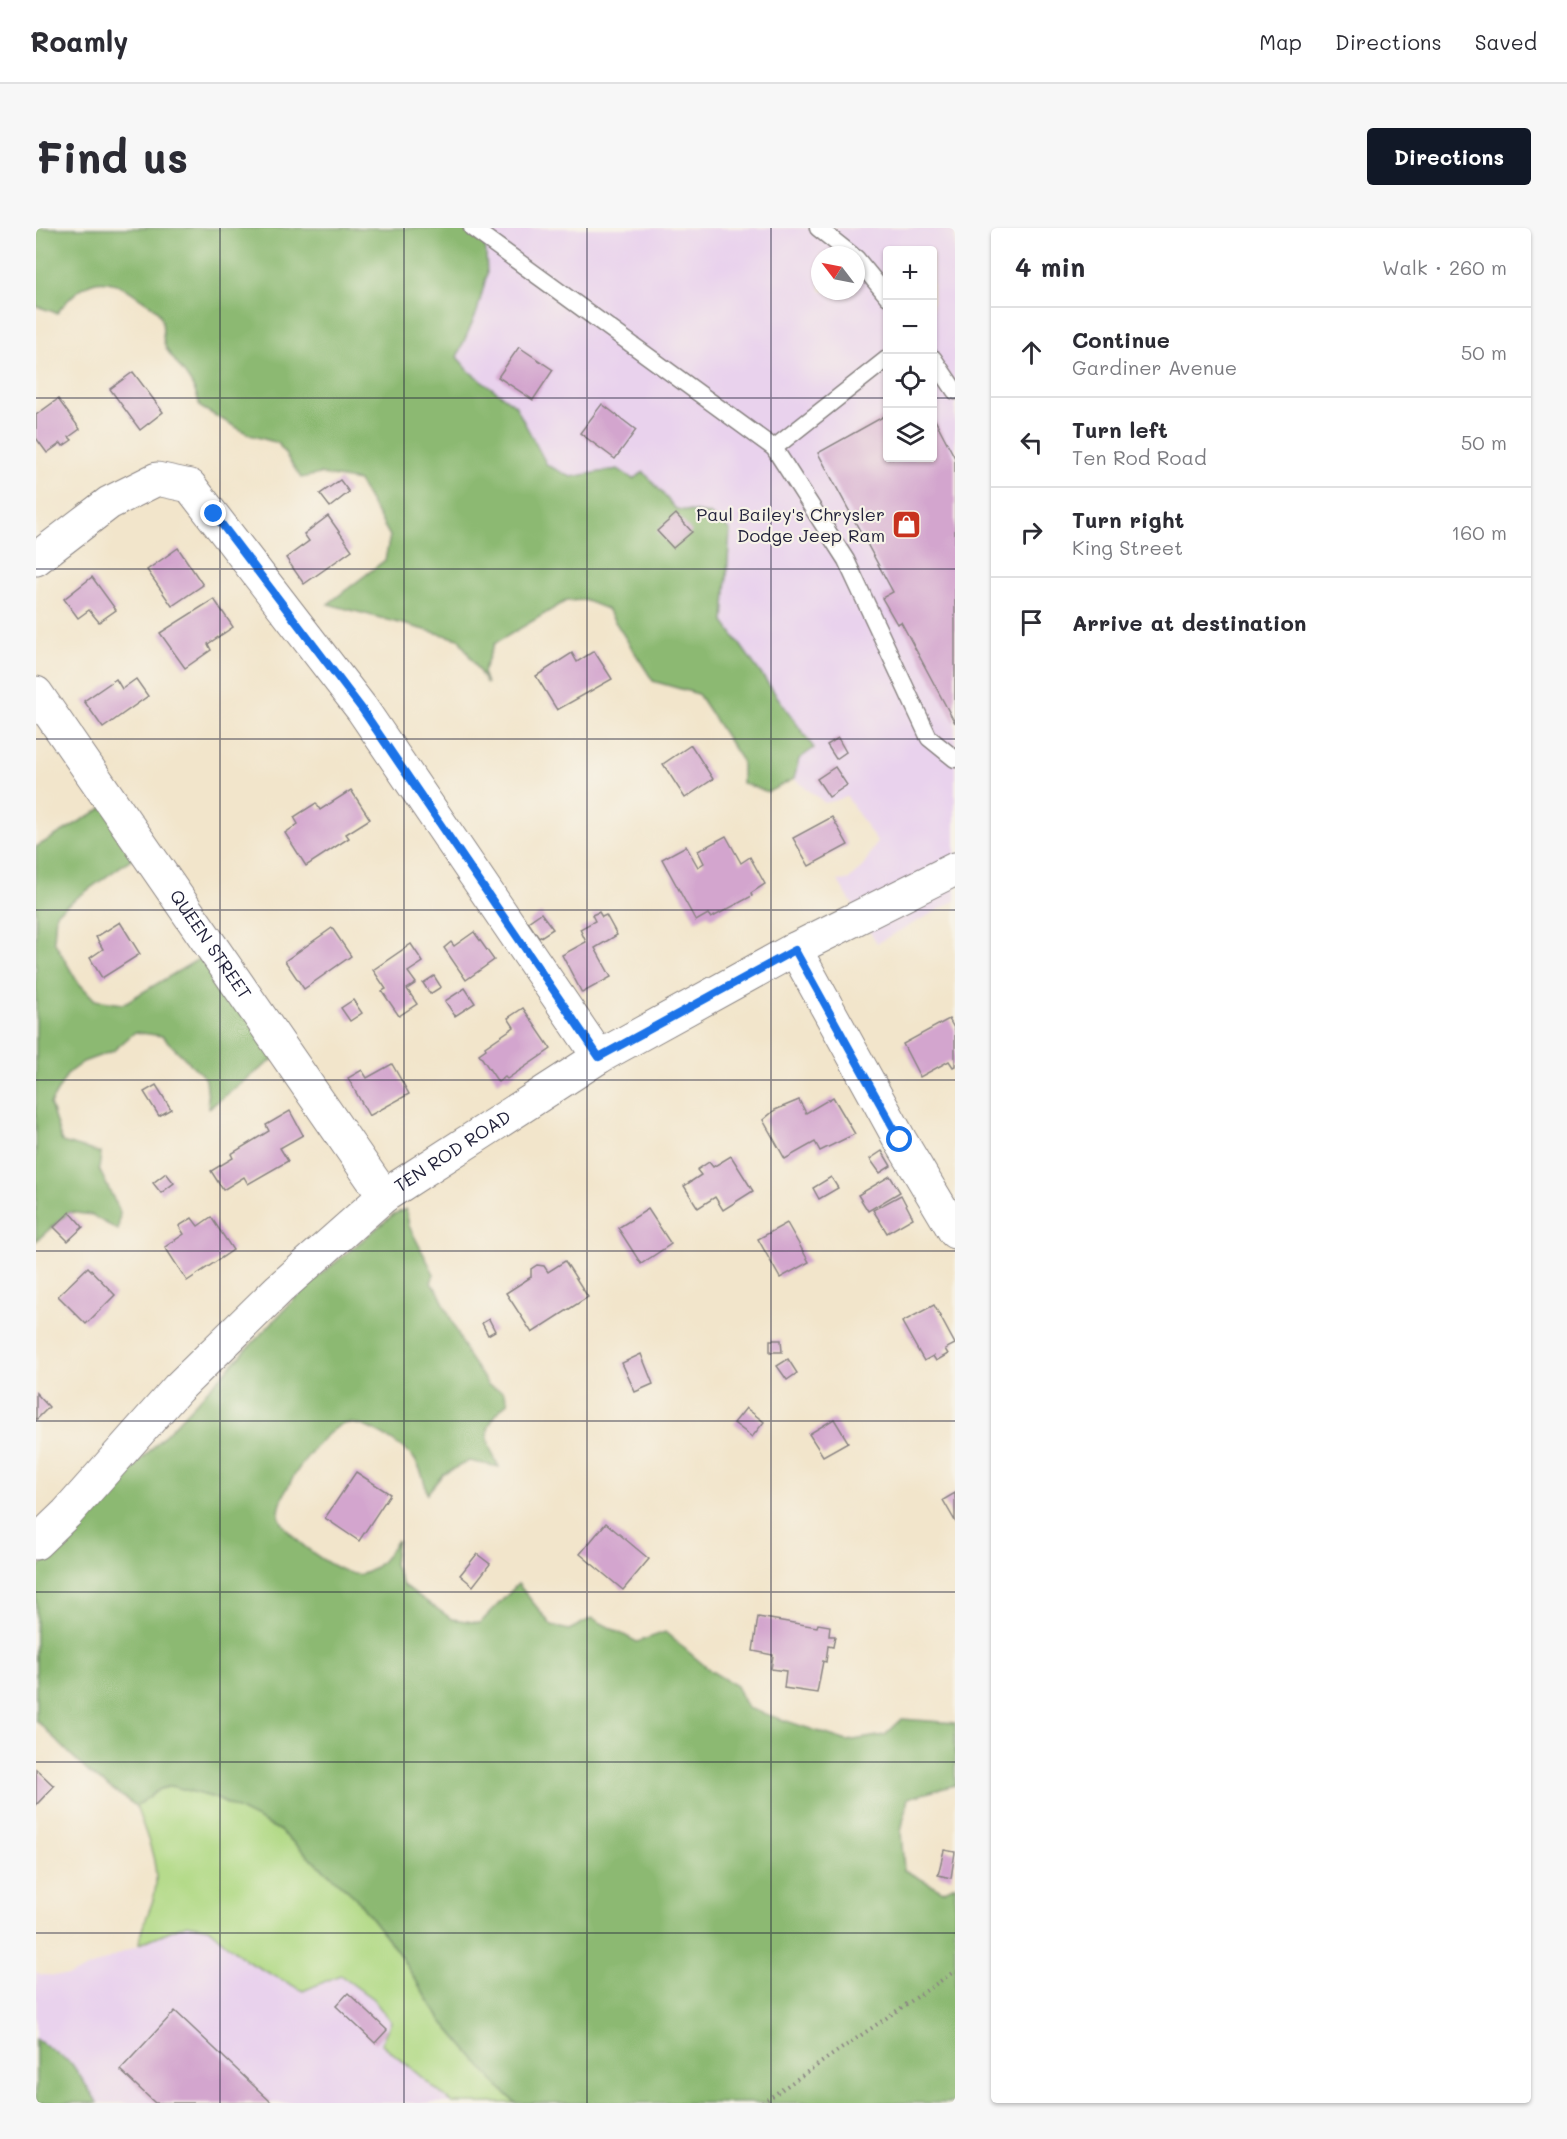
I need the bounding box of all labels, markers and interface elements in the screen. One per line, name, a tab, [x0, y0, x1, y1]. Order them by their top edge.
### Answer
text: Roamly	[30, 23, 129, 59]
text: Map	[1259, 28, 1302, 55]
text: Directions	[1335, 28, 1442, 55]
text: Saved	[1475, 28, 1537, 55]
button: Directions	[1367, 128, 1531, 185]
text: Find us	[36, 129, 188, 184]
north arrow	[811, 246, 865, 300]
map controls	[883, 246, 937, 462]
button: +	[883, 246, 937, 300]
text: 4 min	[1015, 250, 1085, 284]
text: Walk · 260 m	[1382, 254, 1507, 280]
button: −	[883, 300, 937, 354]
text: Continue	[1072, 325, 1170, 354]
icon: ahead	[1015, 336, 1048, 369]
text: 50 m	[1461, 339, 1507, 365]
button: locate	[883, 354, 937, 408]
text: Gardiner Avenue	[1072, 354, 1237, 380]
button: layers	[883, 408, 937, 462]
text: Turn left	[1072, 415, 1168, 444]
icon: left	[1015, 426, 1048, 459]
text: 50 m	[1461, 429, 1507, 455]
text: Ten Rod Road	[1072, 444, 1207, 470]
route end	[200, 500, 226, 526]
place label: Paul Bailey's Chrysler Dodge Jeep Ram	[696, 502, 885, 547]
text: Turn right	[1072, 505, 1184, 534]
shop icon: Paul Bailey's Chrysler Dodge Jeep Ram	[890, 509, 922, 541]
icon: right	[1015, 516, 1048, 549]
text: 160 m	[1451, 519, 1507, 545]
text: King Street	[1072, 534, 1183, 560]
icon: arrive	[1015, 606, 1048, 639]
text: Arrive at destination	[1072, 608, 1307, 637]
street label: QUEEN STREET	[165, 885, 257, 1004]
street label: TEN ROD ROAD	[390, 1104, 515, 1197]
route start	[886, 1126, 912, 1152]

